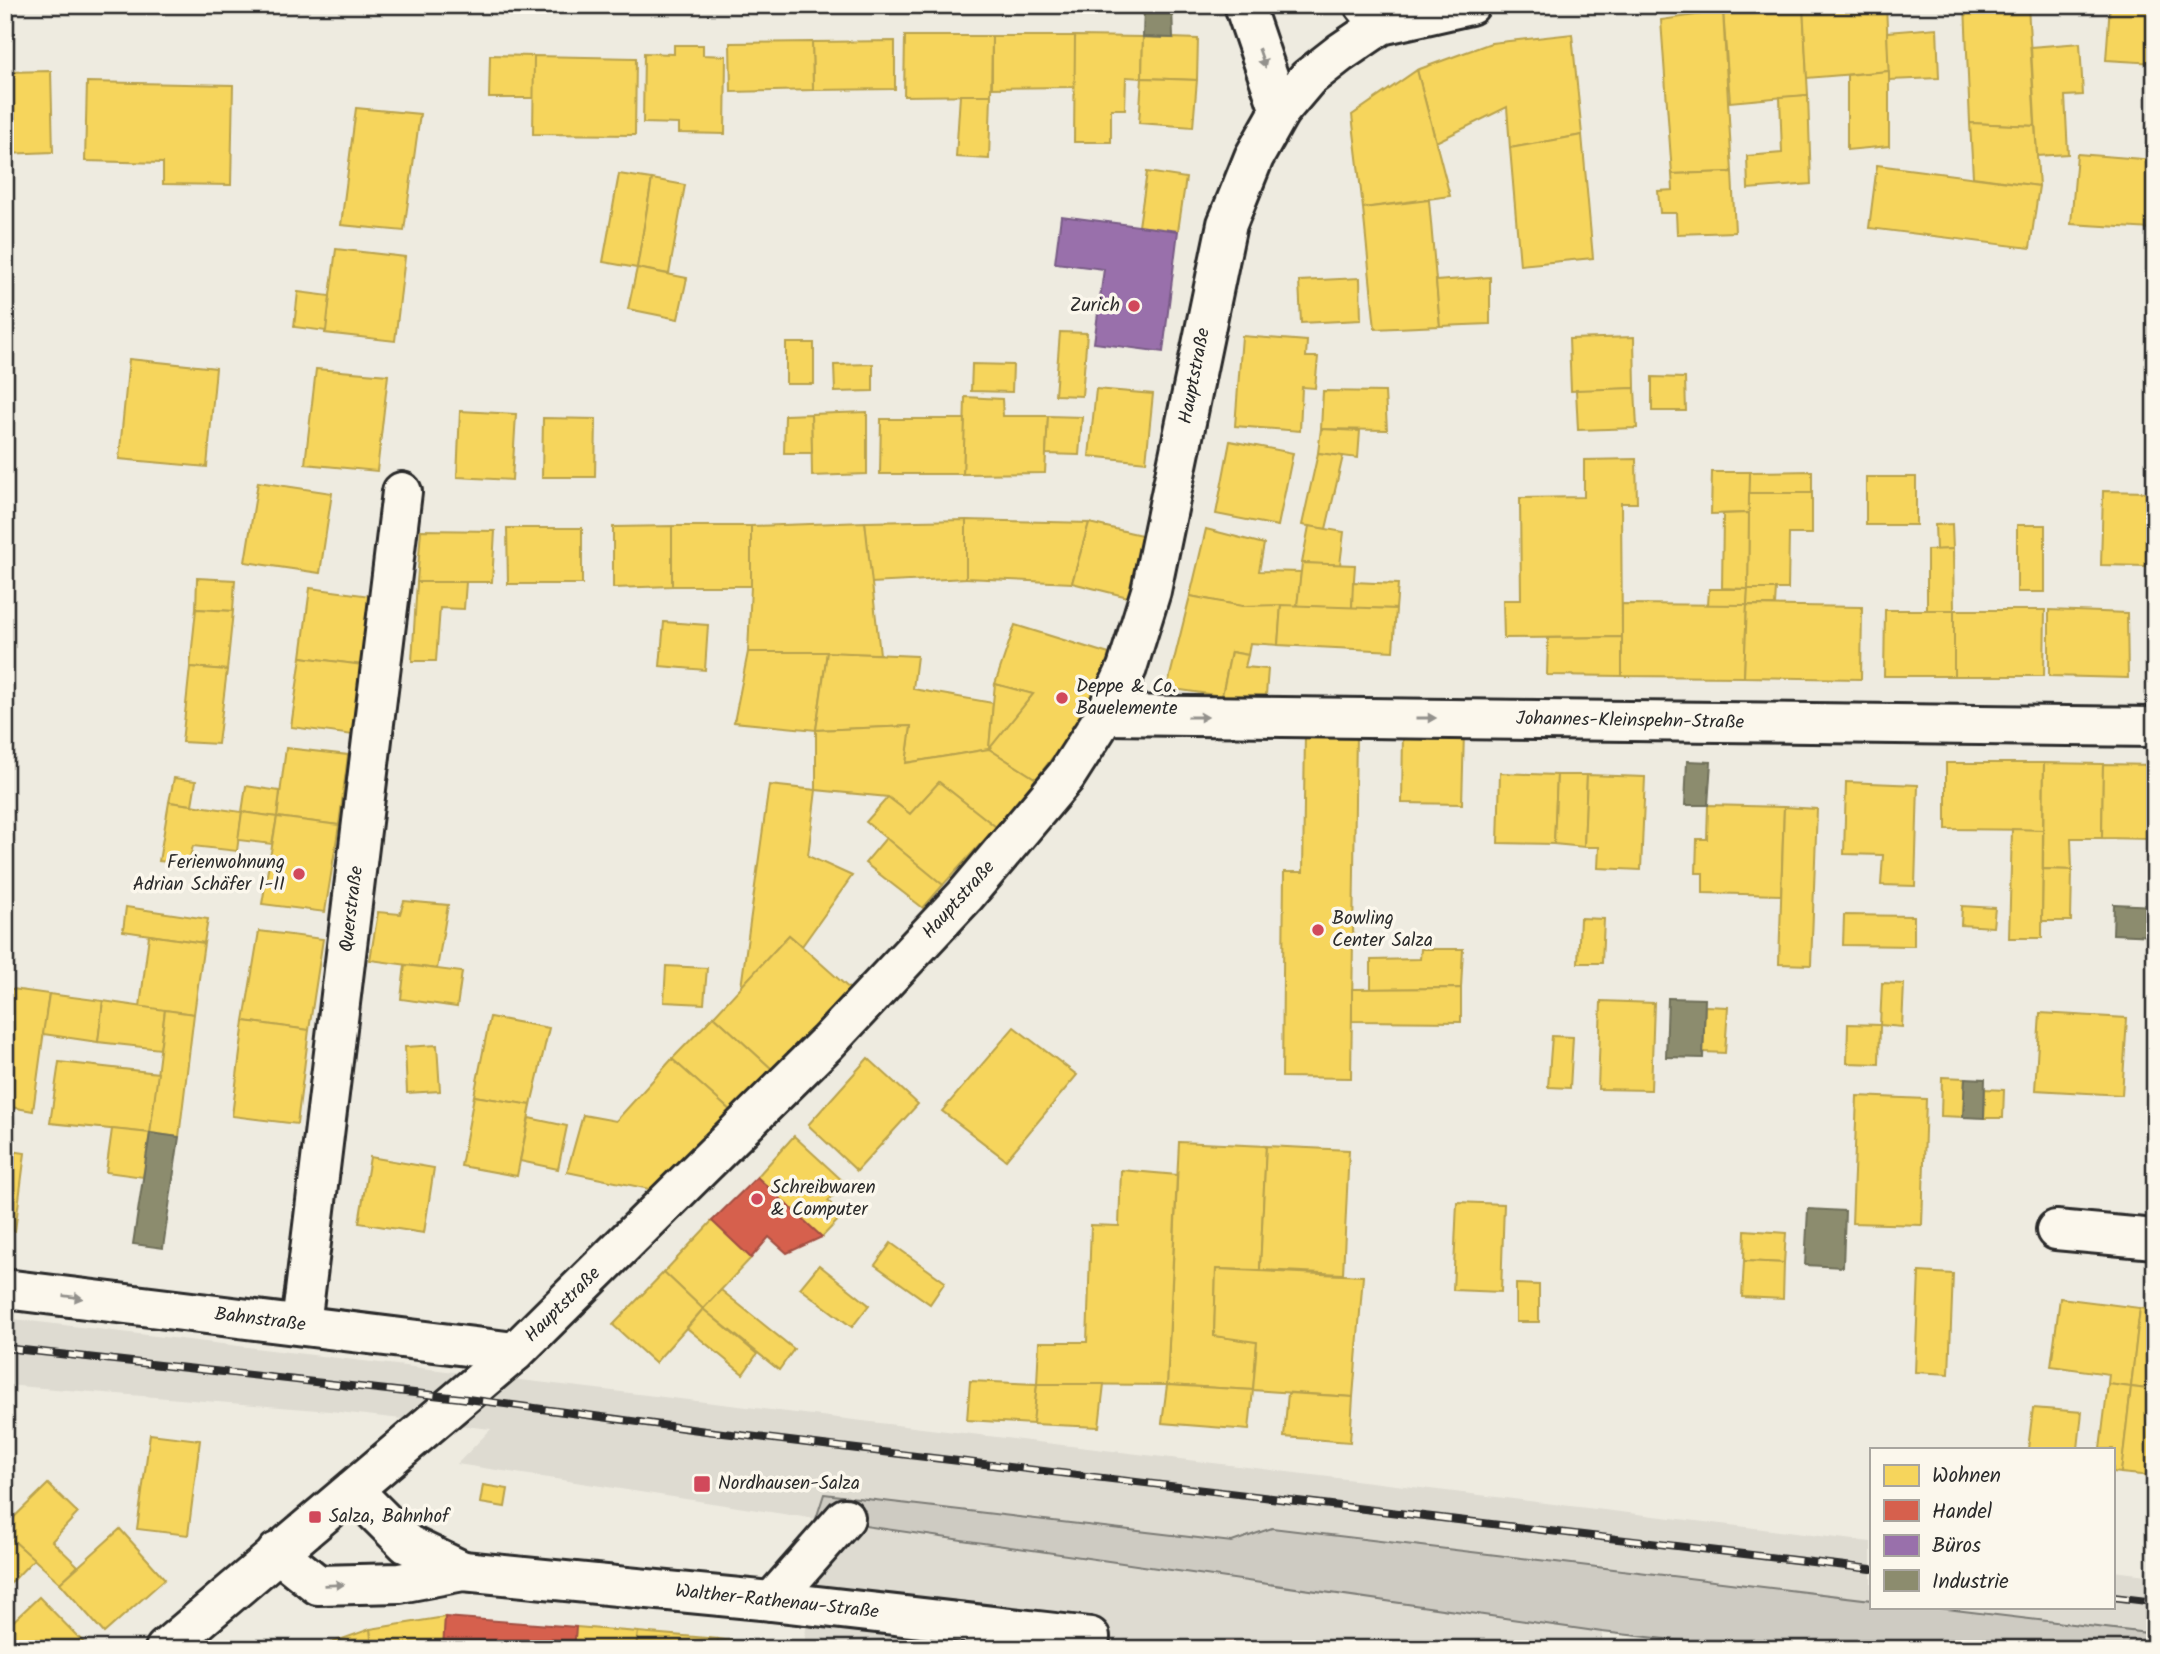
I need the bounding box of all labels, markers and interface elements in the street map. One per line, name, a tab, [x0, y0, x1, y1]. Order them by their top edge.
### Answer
one-way arrow	[1257, 48, 1268, 69]
place label: Zurich	[1070, 291, 1120, 321]
marker: Zurich	[1126, 298, 1142, 314]
street label: Hauptstraße	[1171, 325, 1219, 427]
place label: Deppe & Co. Bauelemente	[1076, 672, 1178, 724]
marker: Deppe & Co. Bauelemente	[1054, 690, 1070, 706]
street label: Johannes-Kleinspehn-Straße	[1516, 704, 1745, 738]
one-way arrow	[1187, 711, 1209, 722]
one-way arrow	[1415, 713, 1437, 724]
place label: Ferienwohnung Adrian Schäfer I-II	[133, 848, 285, 900]
street label: Hauptstraße	[915, 853, 1003, 946]
street label: Querstraße	[332, 864, 372, 954]
marker: Ferienwohnung Adrian Schäfer I-II	[291, 866, 307, 882]
place label: Bowling Center Salza	[1332, 904, 1433, 956]
marker: Bowling Center Salza	[1310, 922, 1326, 938]
place label: Schreibwaren & Computer	[771, 1173, 876, 1225]
marker: Schreibwaren & Computer	[749, 1191, 765, 1207]
street label: Hauptstraße	[518, 1260, 608, 1350]
one-way arrow	[62, 1291, 84, 1302]
street label: Bahnstraße	[213, 1300, 308, 1341]
legend	[1870, 1448, 2114, 1608]
text: Wohnen	[1932, 1460, 2001, 1493]
place label: Nordhausen-Salza	[718, 1469, 860, 1499]
marker: Nordhausen-Salza	[692, 1474, 712, 1494]
text: Handel	[1932, 1496, 1992, 1529]
place label: Salza, Bahnhof	[329, 1502, 451, 1532]
marker: Salza, Bahnhof	[307, 1509, 323, 1525]
text: Büros	[1932, 1530, 1981, 1563]
text: Industrie	[1932, 1566, 2009, 1599]
street label: Walther-Rathenau-Straße	[674, 1576, 881, 1628]
one-way arrow	[323, 1579, 345, 1590]

